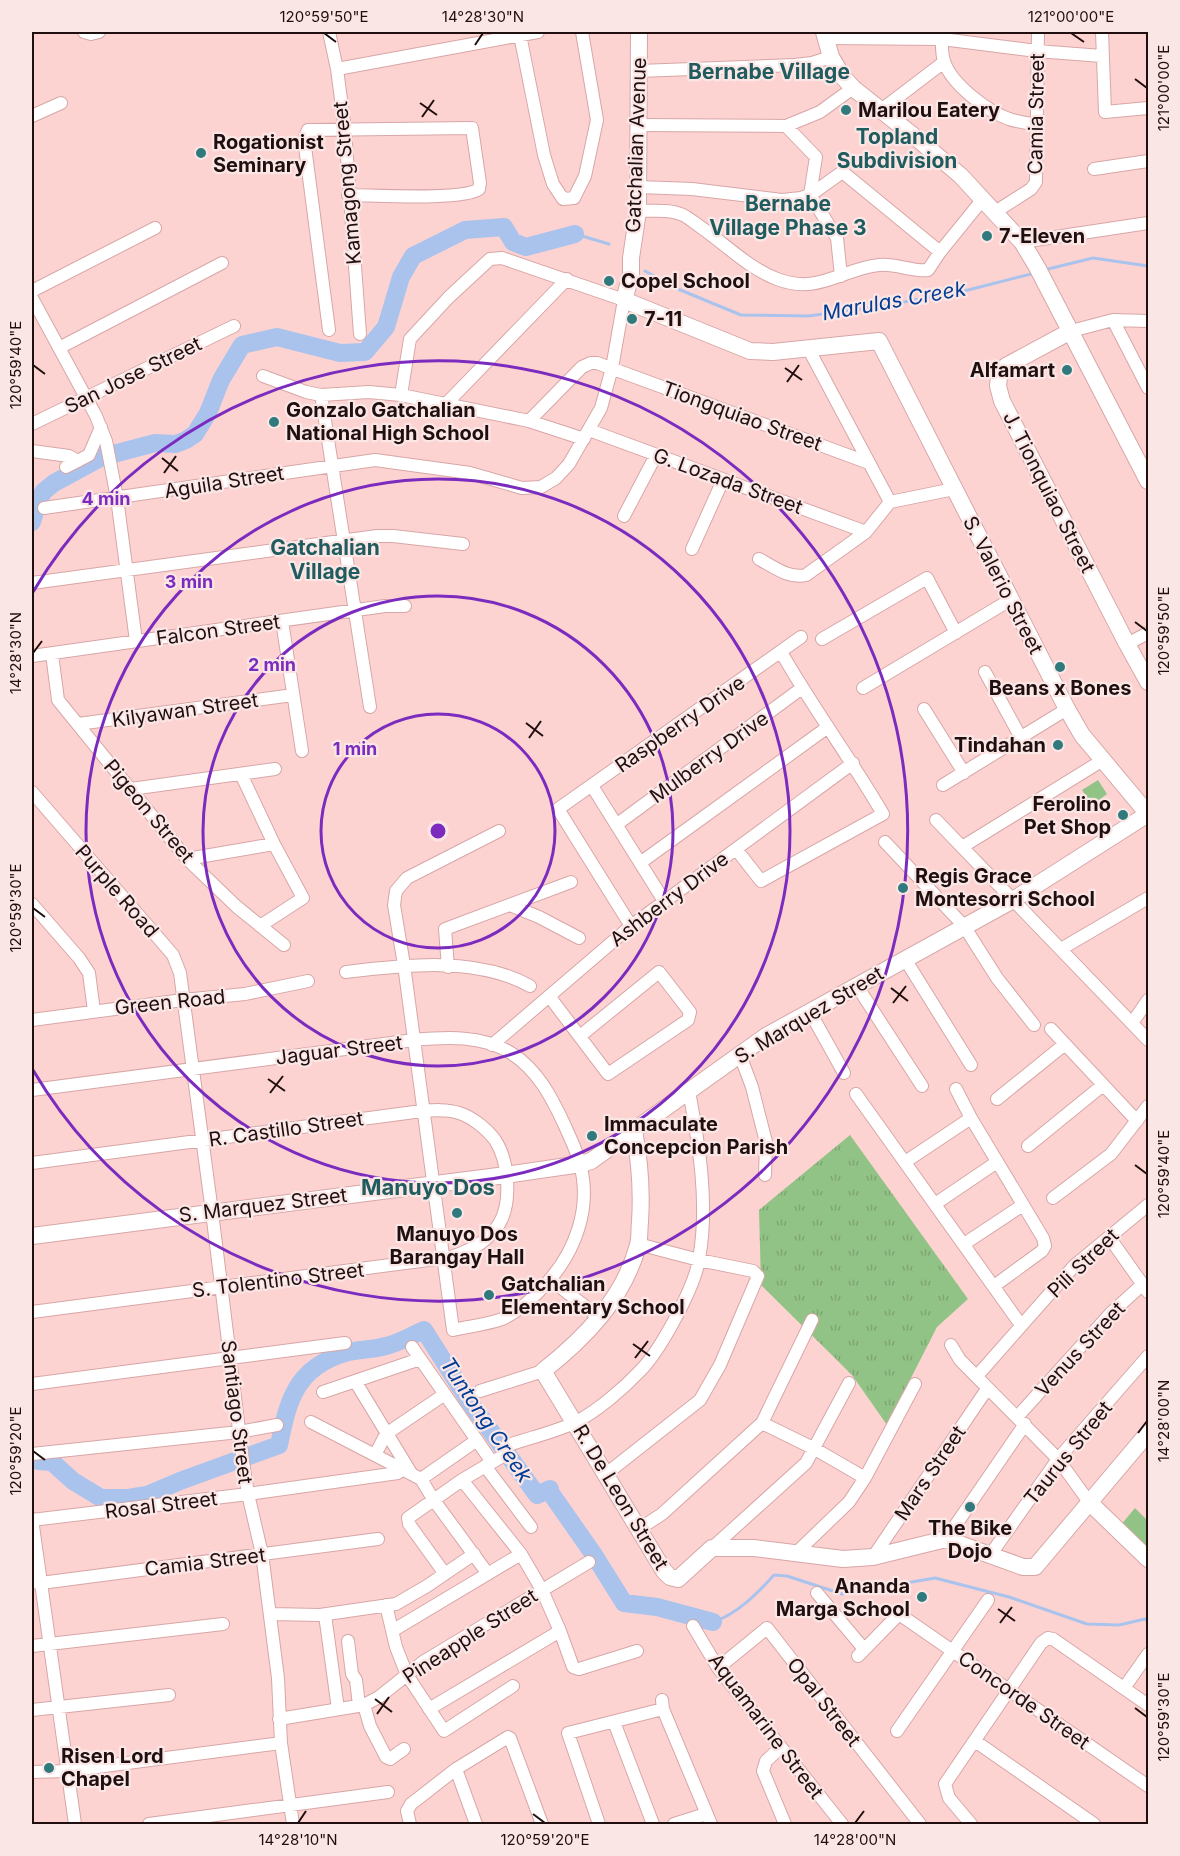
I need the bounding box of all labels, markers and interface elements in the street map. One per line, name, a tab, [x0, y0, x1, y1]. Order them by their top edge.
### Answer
text: 120°59'50"E	[279, 7, 369, 26]
text: 14°28'30"N	[442, 7, 524, 26]
text: 121°00'00"E	[1028, 7, 1114, 26]
text: 121°00'00"E	[1154, 45, 1173, 131]
street label: Camia Street	[1023, 53, 1049, 175]
street label: Gatchalian Avenue	[621, 57, 651, 233]
district label: Bernabe Village	[688, 59, 850, 84]
place label: Marilou Eatery	[858, 98, 1000, 122]
street label: Kamagong Street	[328, 100, 366, 266]
marker: Marilou Eatery	[839, 103, 853, 117]
district label: Topland Subdivision	[837, 124, 957, 173]
place label: Rogationist Seminary	[213, 130, 324, 177]
marker: Rogationist Seminary	[194, 146, 208, 160]
district label: Bernabe Village Phase 3	[709, 191, 867, 240]
place label: 7-Eleven	[999, 224, 1085, 248]
marker: 7-Eleven	[980, 229, 994, 243]
place label: Copel School	[621, 269, 750, 293]
marker: Copel School	[602, 274, 616, 288]
water label: Marulas Creek	[820, 275, 968, 325]
place label: 7-11	[644, 307, 682, 331]
marker: 7-11	[625, 312, 639, 326]
text: 120°59'40"E	[6, 321, 25, 409]
street label: San Jose Street	[61, 331, 206, 418]
place label: Alfamart	[970, 358, 1055, 382]
marker: Alfamart	[1060, 363, 1074, 377]
street label: Tiongquiao Street	[659, 376, 825, 456]
place label: Gonzalo Gatchalian National High School	[286, 398, 490, 445]
street label: J. Tionquiao Street	[998, 407, 1100, 577]
marker: Gonzalo Gatchalian National High School	[267, 415, 281, 429]
street label: G. Lozada Street	[650, 443, 806, 519]
street label: Aguila Street	[162, 461, 286, 503]
text: 4 min	[82, 488, 130, 509]
street label: S. Valerio Street	[958, 512, 1048, 658]
district label: Gatchalian Village	[270, 535, 380, 584]
text: 3 min	[165, 571, 213, 592]
text: 120°59'50"E	[1154, 586, 1173, 676]
street label: Falcon Street	[155, 609, 282, 651]
text: 14°28'30"N	[6, 612, 25, 694]
text: 2 min	[248, 654, 296, 675]
marker: Beans x Bones	[1053, 660, 1067, 674]
street label: Raspberry Drive	[610, 670, 750, 778]
place label: Beans x Bones	[989, 676, 1131, 700]
street label: Kilyawan Street	[110, 688, 260, 732]
street label: Mulberry Drive	[645, 706, 773, 808]
place label: Tindahan	[954, 733, 1046, 757]
text: 1 min	[333, 738, 377, 759]
marker: Tindahan	[1051, 738, 1065, 752]
street label: Pigeon Street	[99, 754, 199, 868]
place label: Ferolino Pet Shop	[1024, 792, 1111, 839]
marker: Ferolino Pet Shop	[1116, 808, 1130, 822]
centre of rings	[428, 821, 448, 841]
street label: Purple Road	[70, 840, 164, 942]
street label: Ashberry Drive	[605, 847, 733, 951]
text: 120°59'30"E	[6, 863, 25, 953]
place label: Regis Grace Montesorri School	[915, 864, 1095, 911]
marker: Regis Grace Montesorri School	[896, 881, 910, 895]
street label: S. Marquez Street	[730, 961, 888, 1069]
street label: Green Road	[113, 984, 227, 1020]
street label: Jaguar Street	[274, 1030, 404, 1070]
street label: R. Castillo Street	[207, 1106, 365, 1152]
place label: Immaculate Concepcion Parish	[604, 1112, 788, 1159]
marker: Immaculate Concepcion Parish	[585, 1129, 599, 1143]
text: 120°59'40"E	[1154, 1130, 1173, 1218]
district label: Manuyo Dos	[361, 1174, 495, 1200]
street label: S. Marquez Street	[178, 1183, 349, 1227]
marker: Manuyo Dos Barangay Hall	[450, 1206, 464, 1220]
place label: Manuyo Dos Barangay Hall	[390, 1222, 524, 1269]
street label: Pili Street	[1043, 1223, 1124, 1303]
street label: S. Tolentino Street	[191, 1257, 366, 1302]
place label: Gatchalian Elementary School	[501, 1272, 685, 1319]
marker: Gatchalian Elementary School	[482, 1288, 496, 1302]
street label: Venus Street	[1030, 1296, 1130, 1401]
street label: Santiago Street	[216, 1339, 258, 1486]
water label: Tuntong Creek	[435, 1352, 538, 1488]
text: 14°28'00"N	[1154, 1380, 1173, 1462]
street label: Taurus Street	[1019, 1396, 1117, 1510]
text: 120°59'20"E	[6, 1406, 25, 1496]
street label: R. De Leon Street	[568, 1420, 674, 1574]
street label: Mars Street	[889, 1421, 971, 1525]
street label: Rosal Street	[103, 1486, 219, 1524]
marker: The Bike Dojo	[963, 1500, 977, 1514]
place label: The Bike Dojo	[928, 1516, 1012, 1563]
street label: Camia Street	[143, 1543, 267, 1581]
place label: Ananda Marga School	[776, 1574, 910, 1621]
street label: Pineapple Street	[398, 1583, 542, 1688]
marker: Ananda Marga School	[915, 1590, 929, 1604]
street label: Concorde Street	[954, 1646, 1095, 1755]
street label: Aquamarine Street	[703, 1648, 829, 1804]
street label: Opal Street	[782, 1653, 866, 1751]
text: 120°59'30"E	[1154, 1672, 1173, 1762]
place label: Risen Lord Chapel	[61, 1744, 164, 1791]
marker: Risen Lord Chapel	[42, 1761, 56, 1775]
text: 14°28'10"N	[258, 1830, 338, 1849]
text: 120°59'20"E	[500, 1830, 590, 1849]
text: 14°28'00"N	[814, 1830, 896, 1849]

